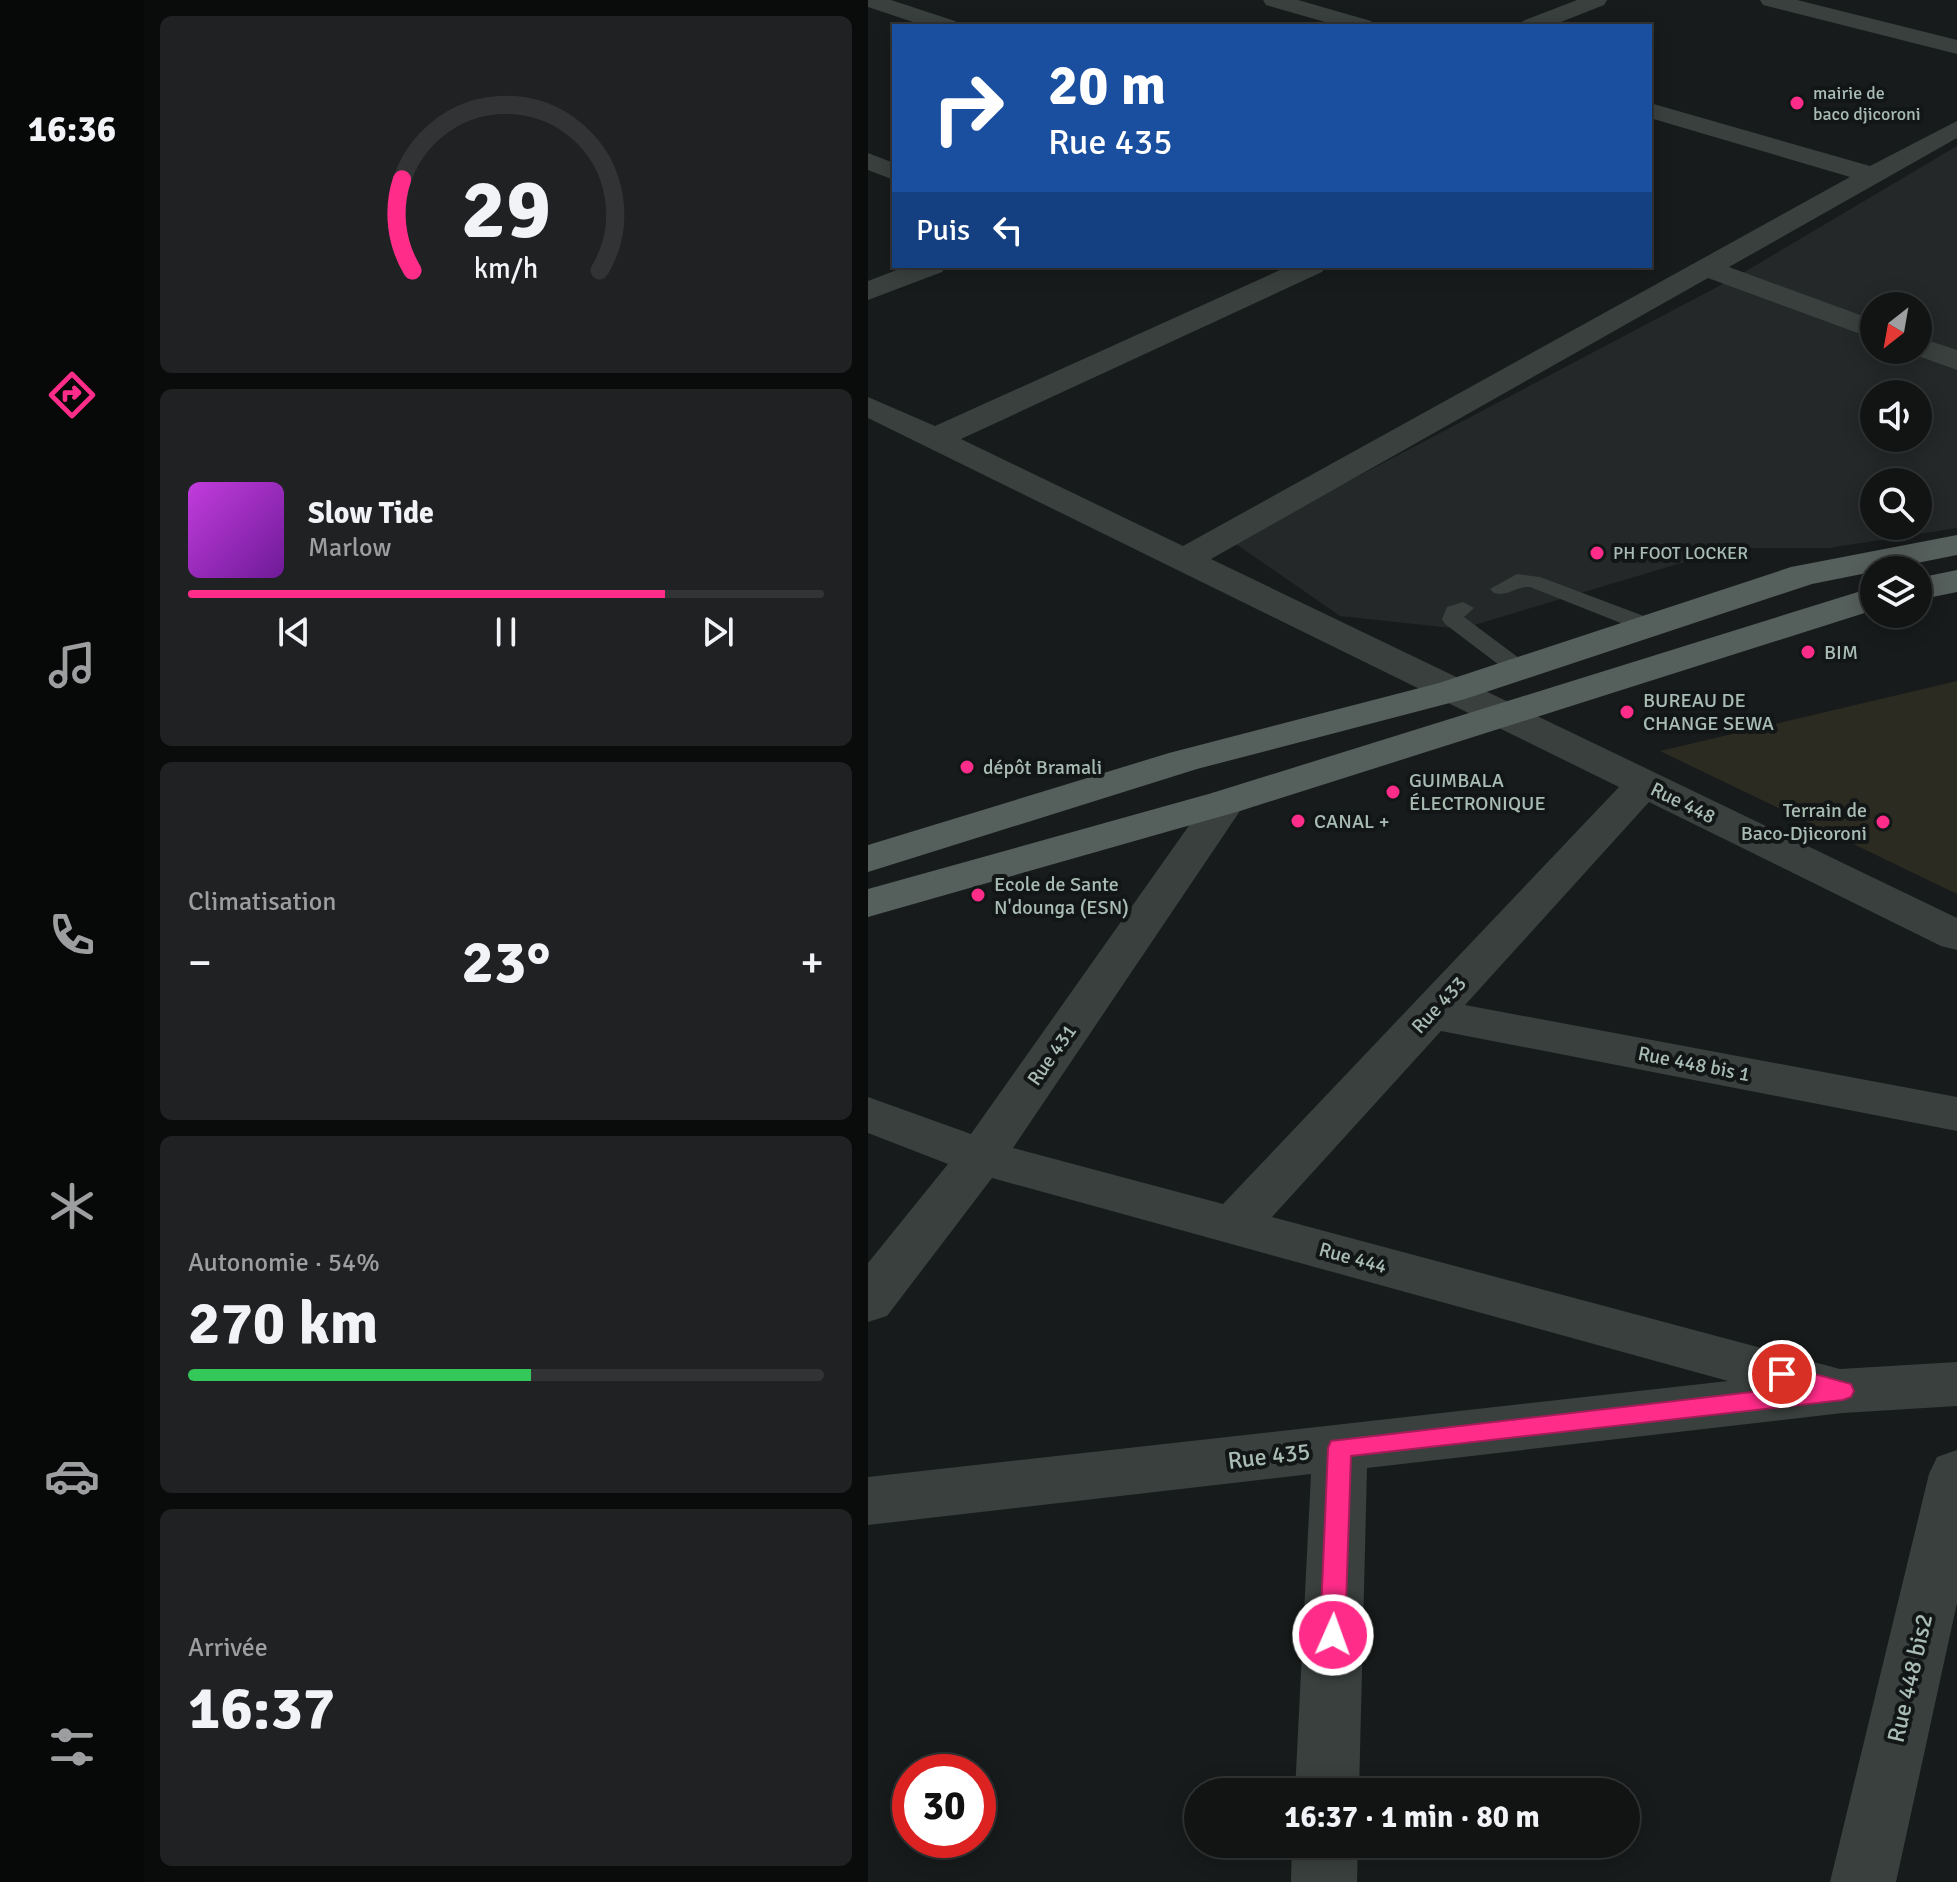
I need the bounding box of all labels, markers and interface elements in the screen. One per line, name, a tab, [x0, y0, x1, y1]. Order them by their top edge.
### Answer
text: 20 m	[1048, 51, 1166, 120]
icon: right	[916, 56, 1020, 160]
place label: mairie de baco djicoroni	[1813, 82, 1921, 125]
marker: mairie de baco djicoroni	[1788, 94, 1806, 112]
text: 16:36	[28, 107, 116, 152]
text: Rue 435	[1048, 120, 1173, 165]
text: 29	[461, 158, 551, 260]
icon: left	[986, 208, 1030, 252]
text: Puis	[916, 212, 970, 249]
text: km/h	[474, 251, 538, 286]
north arrow	[1860, 292, 1932, 364]
map controls	[1860, 292, 1932, 628]
icon: directions	[44, 367, 100, 423]
button: sound	[1860, 380, 1932, 452]
button: search	[1860, 468, 1932, 540]
text: Slow Tide	[308, 495, 434, 532]
text: Marlow	[308, 532, 391, 564]
place label: PH FOOT LOCKER	[1613, 542, 1748, 564]
marker: PH FOOT LOCKER	[1588, 544, 1606, 562]
button: layers	[1860, 556, 1932, 628]
icon: previous	[272, 610, 316, 654]
icon: pause	[484, 610, 528, 654]
icon: next	[696, 610, 740, 654]
icon: music	[44, 637, 100, 693]
place label: BIM	[1824, 640, 1858, 665]
marker: BIM	[1799, 643, 1817, 661]
place label: BUREAU DE CHANGE SEWA	[1643, 688, 1774, 736]
marker: BUREAU DE CHANGE SEWA	[1618, 703, 1636, 721]
place label: dépôt Bramali	[983, 755, 1102, 780]
marker: dépôt Bramali	[958, 758, 976, 776]
place label: GUIMBALA ÉLECTRONIQUE	[1409, 768, 1546, 816]
street label: Rue 448	[1646, 777, 1720, 829]
marker: GUIMBALA ÉLECTRONIQUE	[1384, 783, 1402, 801]
place label: Terrain de Baco-Djicoroni	[1741, 798, 1867, 846]
place label: CANAL +	[1314, 809, 1390, 834]
marker: CANAL +	[1289, 812, 1307, 830]
marker: Terrain de Baco-Djicoroni	[1874, 813, 1892, 831]
place label: Ecole de Sante N'dounga (ESN)	[994, 872, 1129, 920]
text: Climatisation	[188, 886, 337, 918]
marker: Ecole de Sante N'dounga (ESN)	[969, 886, 987, 904]
icon: phone	[44, 907, 100, 963]
text: 23°	[462, 926, 550, 1000]
text: −	[188, 936, 212, 990]
text: +	[800, 936, 824, 990]
street label: Rue 433	[1406, 971, 1472, 1039]
street label: Rue 431	[1022, 1019, 1082, 1091]
street label: Rue 448 bis 1	[1636, 1041, 1752, 1087]
icon: climate	[44, 1178, 100, 1234]
street label: Rue 444	[1316, 1237, 1390, 1279]
text: Autonomie · 54%	[188, 1247, 380, 1279]
text: 270 km	[188, 1287, 378, 1361]
pin	[1748, 1340, 1816, 1408]
icon: arrive	[1760, 1352, 1804, 1396]
street label: Rue 435	[1226, 1436, 1312, 1476]
icon: car	[44, 1448, 100, 1504]
position arrow	[1291, 1593, 1375, 1677]
street label: Rue 448 bis2	[1881, 1611, 1939, 1745]
text: Arrivée	[188, 1632, 268, 1664]
text: 16:37	[188, 1672, 335, 1746]
icon: filters	[44, 1719, 100, 1775]
speed limit sign: 30	[892, 1754, 996, 1858]
text: 16:37 · 1 min · 80 m	[1284, 1799, 1540, 1836]

